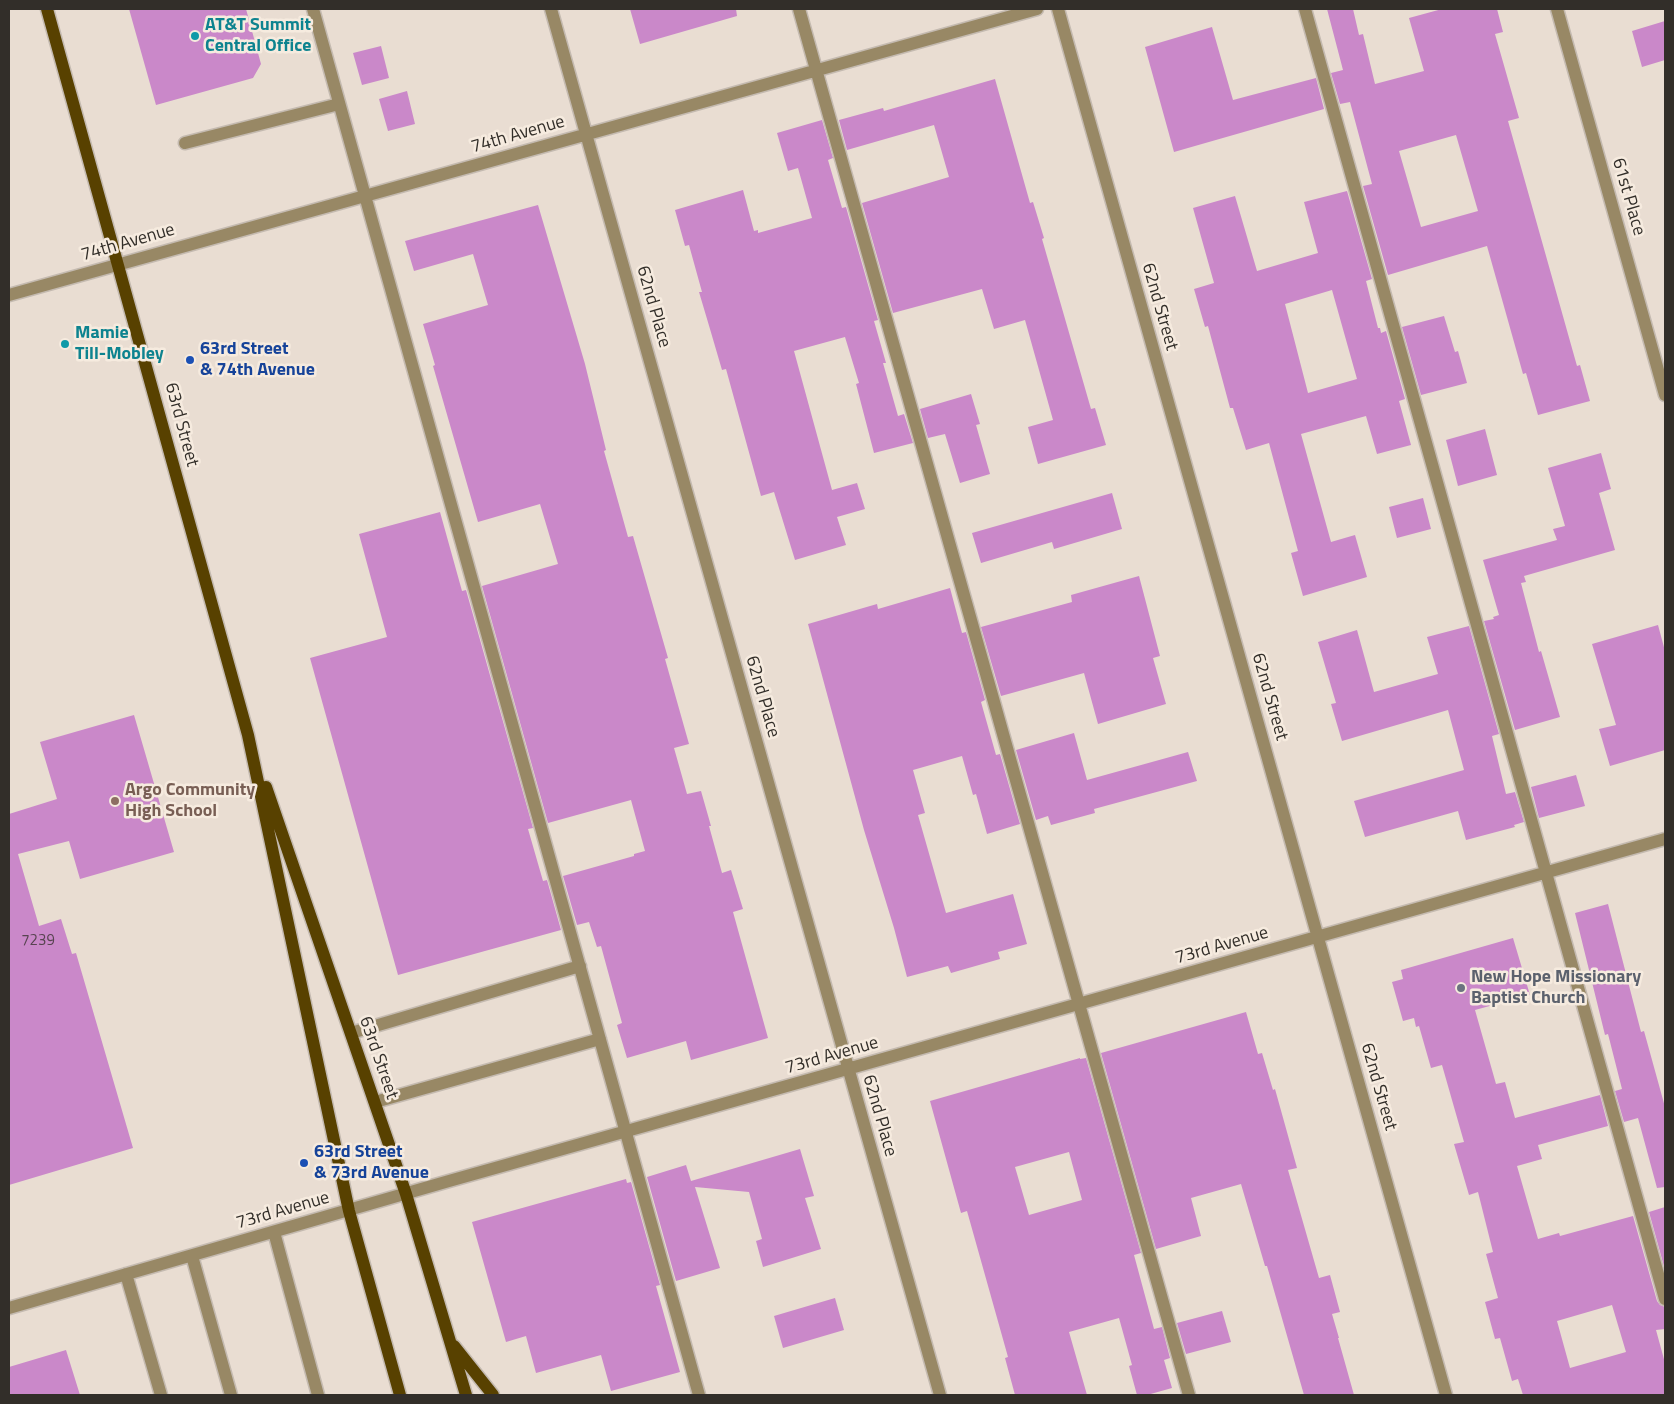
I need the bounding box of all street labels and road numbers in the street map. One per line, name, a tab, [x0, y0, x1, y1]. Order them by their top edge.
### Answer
street label: 74th Avenue	[469, 111, 567, 159]
street label: 61st Place	[1607, 156, 1649, 238]
street label: 74th Avenue	[79, 219, 177, 267]
street label: 62nd Street	[1136, 261, 1182, 353]
street label: 62nd Place	[631, 264, 675, 350]
street label: 63rd Street	[159, 381, 203, 469]
street label: 62nd Street	[1246, 651, 1292, 743]
street label: 62nd Place	[740, 654, 784, 740]
street label: 73rd Avenue	[1173, 922, 1271, 970]
street label: 63rd Street	[354, 1014, 402, 1102]
street label: 73rd Avenue	[783, 1032, 881, 1080]
street label: 62nd Street	[1355, 1041, 1401, 1133]
street label: 62nd Place	[857, 1073, 901, 1159]
street label: 73rd Avenue	[234, 1187, 332, 1235]

